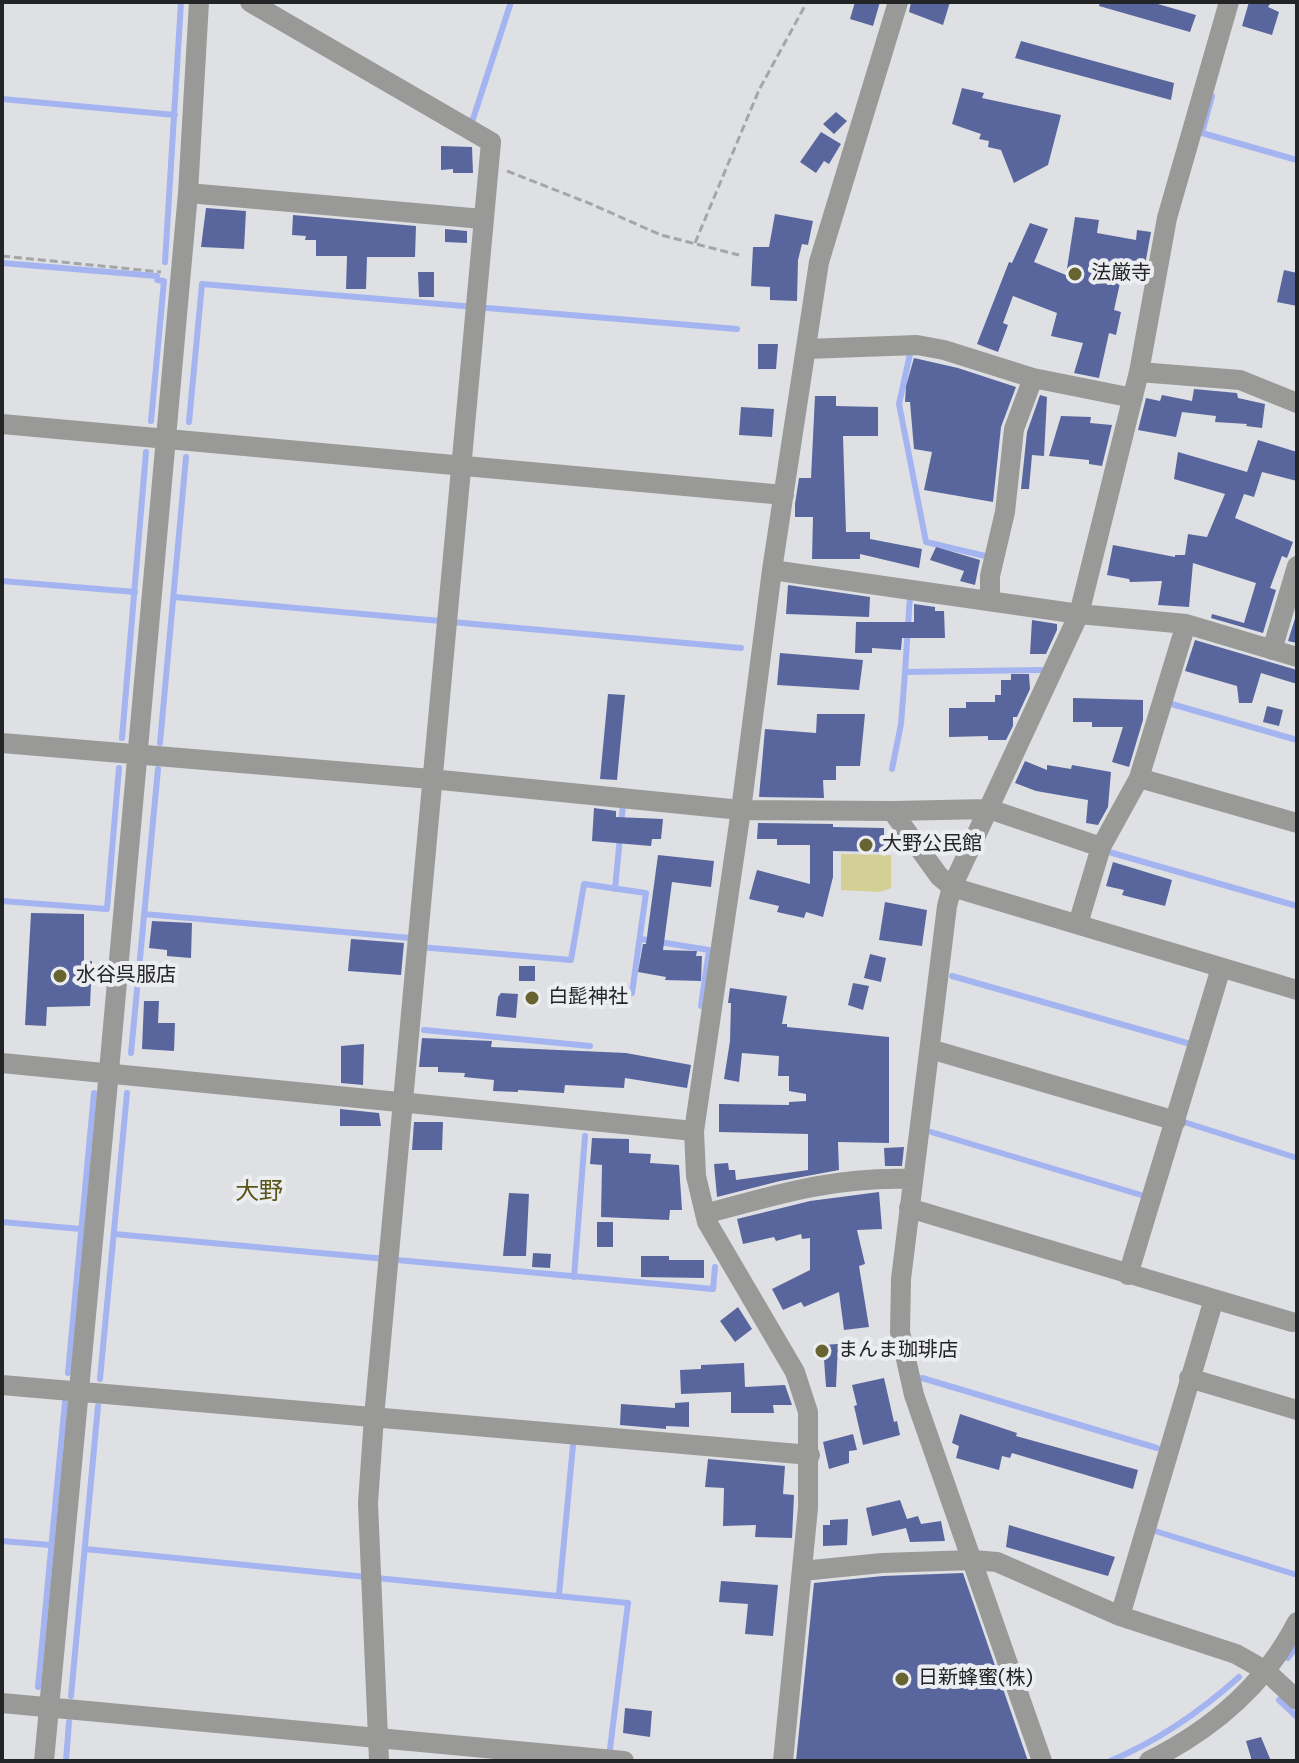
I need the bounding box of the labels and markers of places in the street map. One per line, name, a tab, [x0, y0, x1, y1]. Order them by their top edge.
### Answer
place label: 法厳寺	[1091, 262, 1151, 286]
marker: 法厳寺	[1066, 265, 1084, 283]
place label: 大野公民館	[882, 833, 982, 857]
marker: 大野公民館	[857, 836, 875, 854]
place label: 水谷呉服店	[76, 964, 176, 988]
marker: 水谷呉服店	[51, 967, 69, 985]
place label: 白髭神社	[548, 986, 628, 1010]
marker: 白髭神社	[523, 989, 541, 1007]
place label: まんま珈琲店	[838, 1339, 958, 1363]
marker: まんま珈琲店	[813, 1342, 831, 1360]
place label: 日新蜂蜜(株)	[918, 1667, 1033, 1691]
marker: 日新蜂蜜(株)	[893, 1670, 911, 1688]

